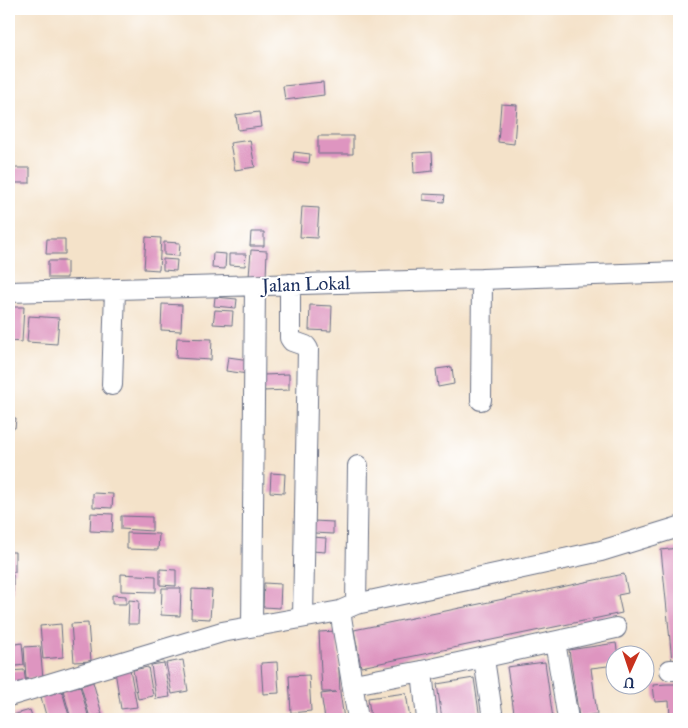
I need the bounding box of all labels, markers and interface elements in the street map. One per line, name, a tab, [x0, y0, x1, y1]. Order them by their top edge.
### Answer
street label: Jalan Lokal	[259, 271, 351, 298]
north arrow	[606, 646, 656, 696]
text: U	[622, 674, 635, 691]

